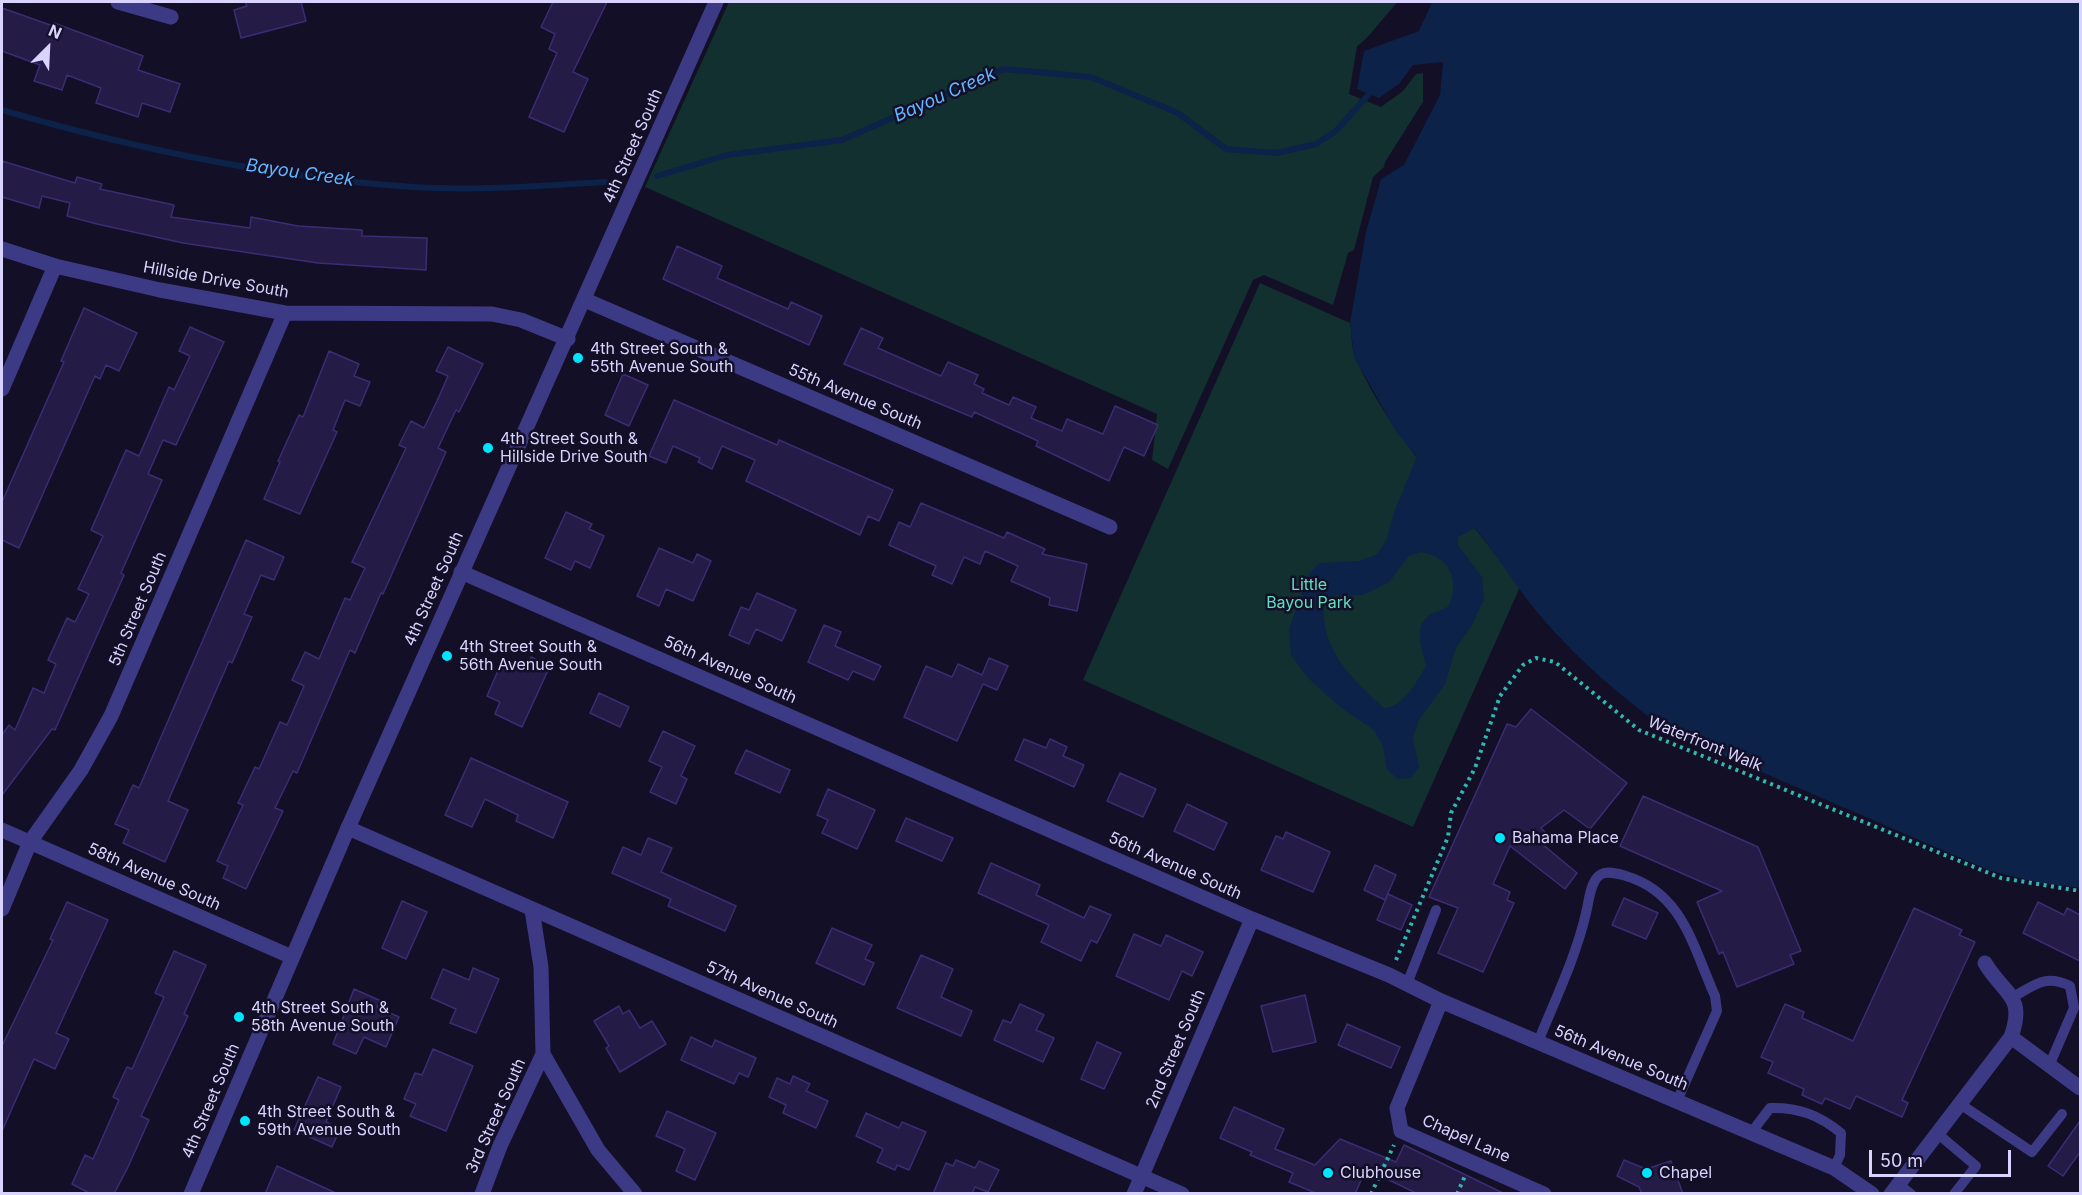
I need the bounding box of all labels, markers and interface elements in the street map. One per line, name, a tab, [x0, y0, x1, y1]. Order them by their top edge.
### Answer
north arrow	[18, 18, 78, 78]
text: N	[46, 20, 65, 43]
water label: Bayou Creek	[891, 63, 999, 127]
street label: 4th Street South	[599, 86, 667, 206]
water label: Bayou Creek	[244, 155, 356, 191]
street label: Hillside Drive South	[142, 258, 290, 302]
place label: 4th Street South & 55th Avenue South	[590, 339, 733, 377]
marker: 4th Street South & 55th Avenue South	[571, 351, 585, 365]
street label: 55th Avenue South	[785, 360, 925, 434]
place label: 4th Street South & Hillside Drive South	[500, 429, 648, 467]
marker: 4th Street South & Hillside Drive South	[481, 441, 495, 455]
street label: 4th Street South	[400, 529, 468, 649]
street label: 5th Street South	[105, 549, 171, 669]
park label: Little Bayou Park	[1266, 575, 1352, 613]
street label: 56th Avenue South	[661, 632, 799, 708]
place label: 4th Street South & 56th Avenue South	[459, 637, 603, 675]
marker: 4th Street South & 56th Avenue South	[440, 649, 454, 663]
street label: Waterfront Walk	[1645, 712, 1765, 776]
street label: 56th Avenue South	[1106, 828, 1244, 904]
place label: Bahama Place	[1512, 828, 1619, 848]
marker: Bahama Place	[1493, 831, 1507, 845]
street label: 58th Avenue South	[85, 839, 223, 915]
street label: 57th Avenue South	[703, 957, 841, 1033]
street label: 2nd Street South	[1142, 987, 1210, 1111]
place label: 4th Street South & 58th Avenue South	[251, 998, 395, 1036]
marker: 4th Street South & 58th Avenue South	[232, 1010, 246, 1024]
street label: 56th Avenue South	[1551, 1021, 1691, 1095]
street label: 4th Street South	[178, 1041, 244, 1161]
street label: 3rd Street South	[462, 1056, 530, 1176]
place label: 4th Street South & 59th Avenue South	[257, 1102, 401, 1140]
street label: Chapel Lane	[1419, 1111, 1513, 1167]
marker: 4th Street South & 59th Avenue South	[238, 1114, 252, 1128]
scale bar	[1872, 1138, 2014, 1176]
text: 50 m	[1880, 1150, 1923, 1171]
place label: Clubhouse	[1340, 1163, 1421, 1183]
place label: Chapel	[1659, 1163, 1712, 1183]
marker: Clubhouse	[1321, 1166, 1335, 1180]
marker: Chapel	[1640, 1166, 1654, 1180]

